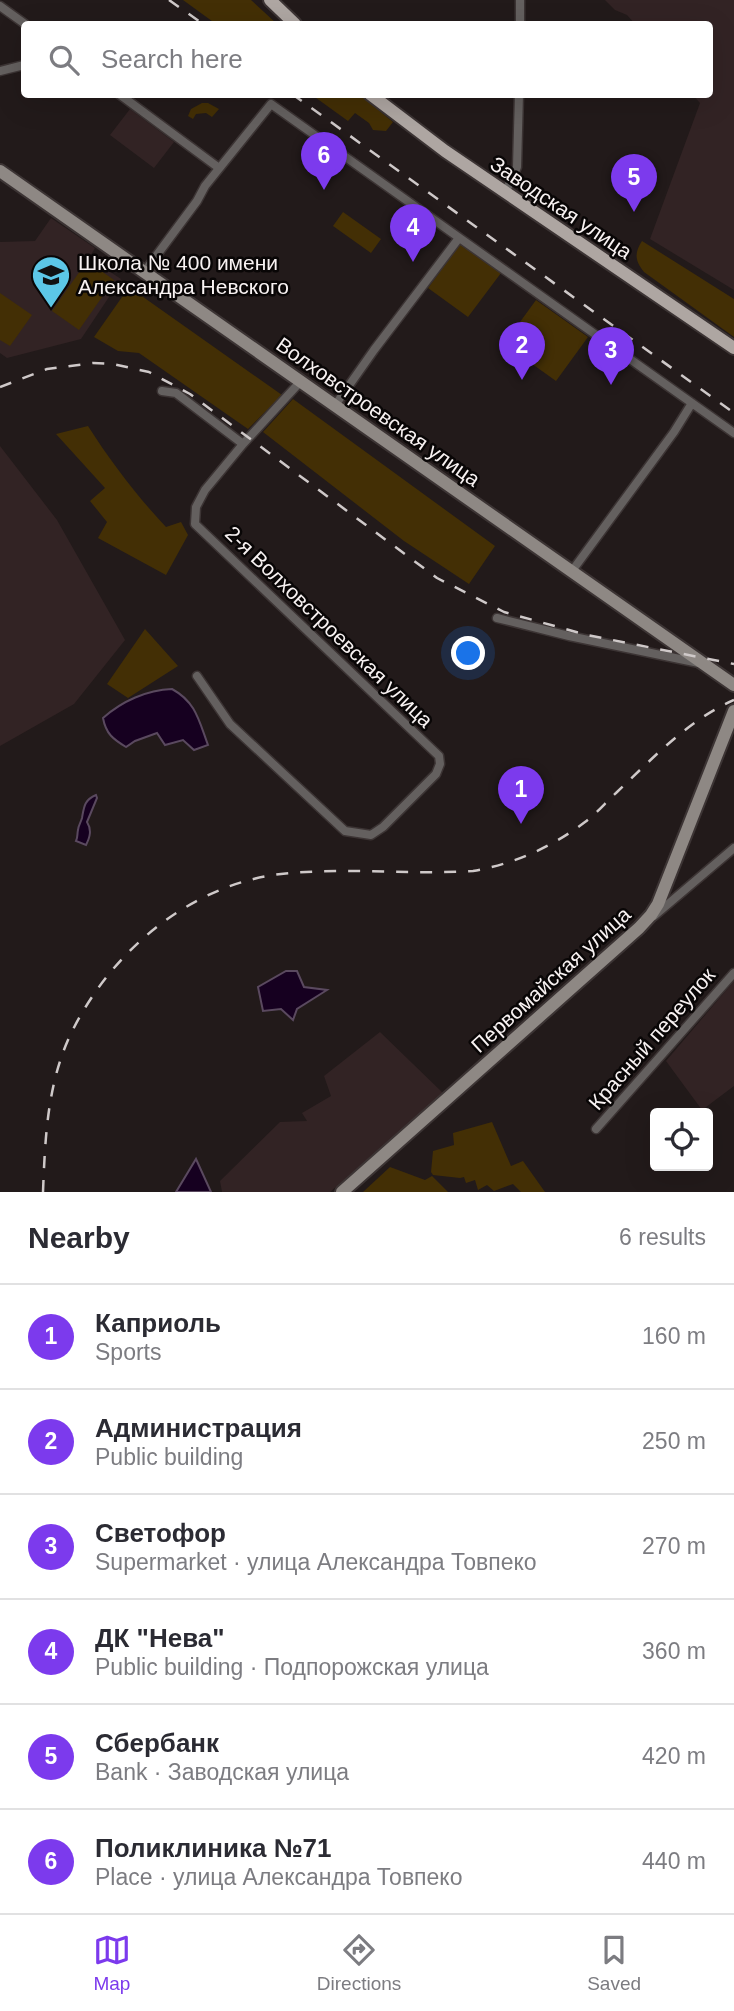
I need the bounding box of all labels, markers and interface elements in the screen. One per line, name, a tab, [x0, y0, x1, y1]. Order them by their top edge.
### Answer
search box	[21, 21, 713, 98]
icon: search	[45, 41, 83, 79]
text: Search here	[101, 44, 243, 74]
pin: 6	[301, 132, 347, 190]
street label: Заводская улица	[486, 152, 637, 264]
pin: 5	[611, 154, 657, 212]
pin: 4	[390, 204, 436, 262]
place label: Школа № 400 имени Александра Невского	[78, 251, 289, 298]
school or university icon: Школа № 400 имени Александра Невского	[30, 254, 72, 309]
pin: 2	[499, 322, 545, 380]
pin: 3	[588, 327, 634, 385]
street label: Волховстроевская улица	[272, 332, 485, 491]
street label: 2-я Волховстроевская улица	[221, 521, 438, 732]
your location	[451, 636, 485, 670]
pin: 1	[498, 766, 544, 824]
street label: Первомайская улица	[467, 902, 635, 1057]
street label: Красный переулок	[584, 963, 720, 1114]
map controls	[650, 1108, 713, 1171]
button: locate	[650, 1108, 713, 1171]
text: Nearby	[28, 1221, 130, 1254]
text: 6 results	[619, 1224, 706, 1250]
text: Каприоль	[95, 1308, 221, 1338]
text: 1	[45, 1323, 57, 1349]
text: 160 m	[642, 1323, 706, 1349]
text: Sports	[95, 1339, 161, 1365]
text: Администрация	[95, 1413, 302, 1443]
text: 2	[45, 1428, 57, 1454]
text: 250 m	[642, 1428, 706, 1454]
text: Public building	[95, 1444, 243, 1470]
text: Светофор	[95, 1518, 226, 1548]
text: 3	[45, 1533, 57, 1559]
text: 270 m	[642, 1533, 706, 1559]
text: Supermarket · улица Александра Товпеко	[95, 1549, 537, 1575]
text: ДК "Нева"	[95, 1623, 225, 1653]
text: 4	[45, 1638, 57, 1664]
text: 360 m	[642, 1638, 706, 1664]
text: Public building · Подпорожская улица	[95, 1654, 489, 1680]
text: Сбербанк	[95, 1728, 219, 1758]
text: 5	[45, 1743, 57, 1769]
text: 420 m	[642, 1743, 706, 1769]
text: Bank · Заводская улица	[95, 1759, 349, 1785]
text: Поликлиника №71	[95, 1833, 332, 1863]
text: 6	[45, 1848, 57, 1874]
text: 440 m	[642, 1848, 706, 1874]
text: Place · улица Александра Товпеко	[95, 1864, 462, 1890]
tab: Map	[93, 1931, 131, 1995]
tab: Directions	[317, 1931, 401, 1995]
tab: Saved	[587, 1931, 641, 1995]

